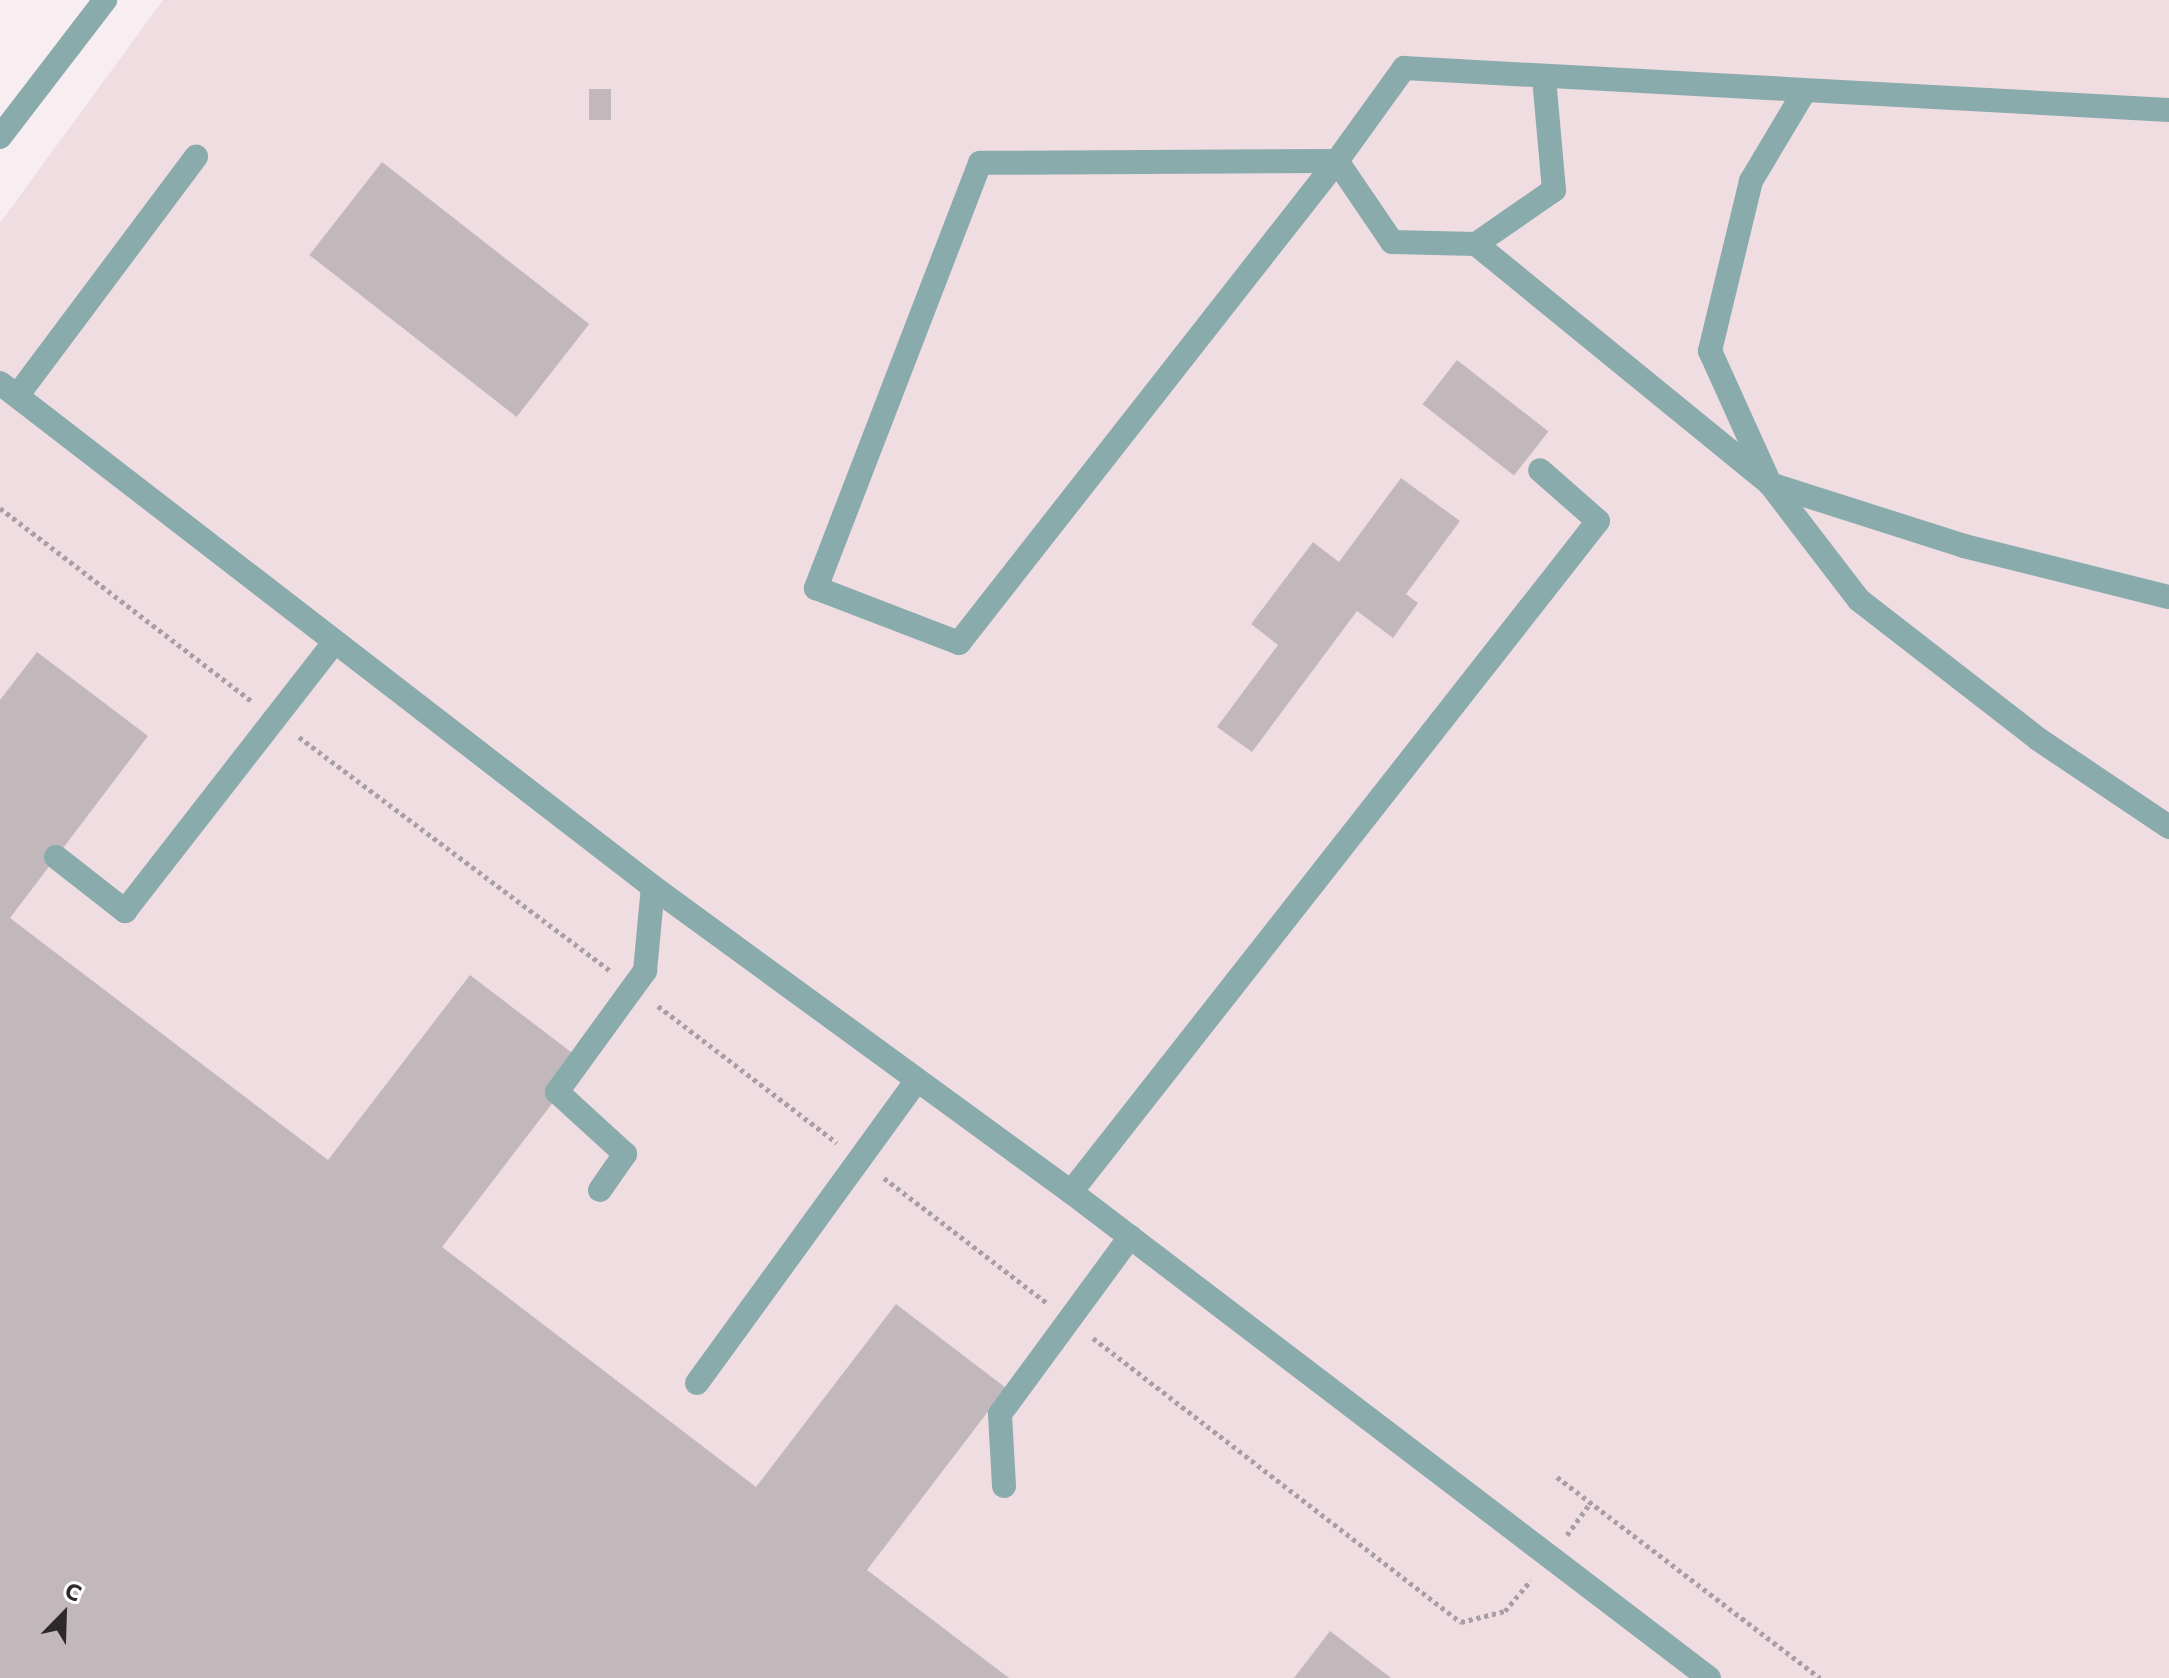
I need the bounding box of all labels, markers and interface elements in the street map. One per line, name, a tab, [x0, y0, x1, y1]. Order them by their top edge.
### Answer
north arrow	[24, 1574, 104, 1654]
text: С	[61, 1576, 86, 1607]

